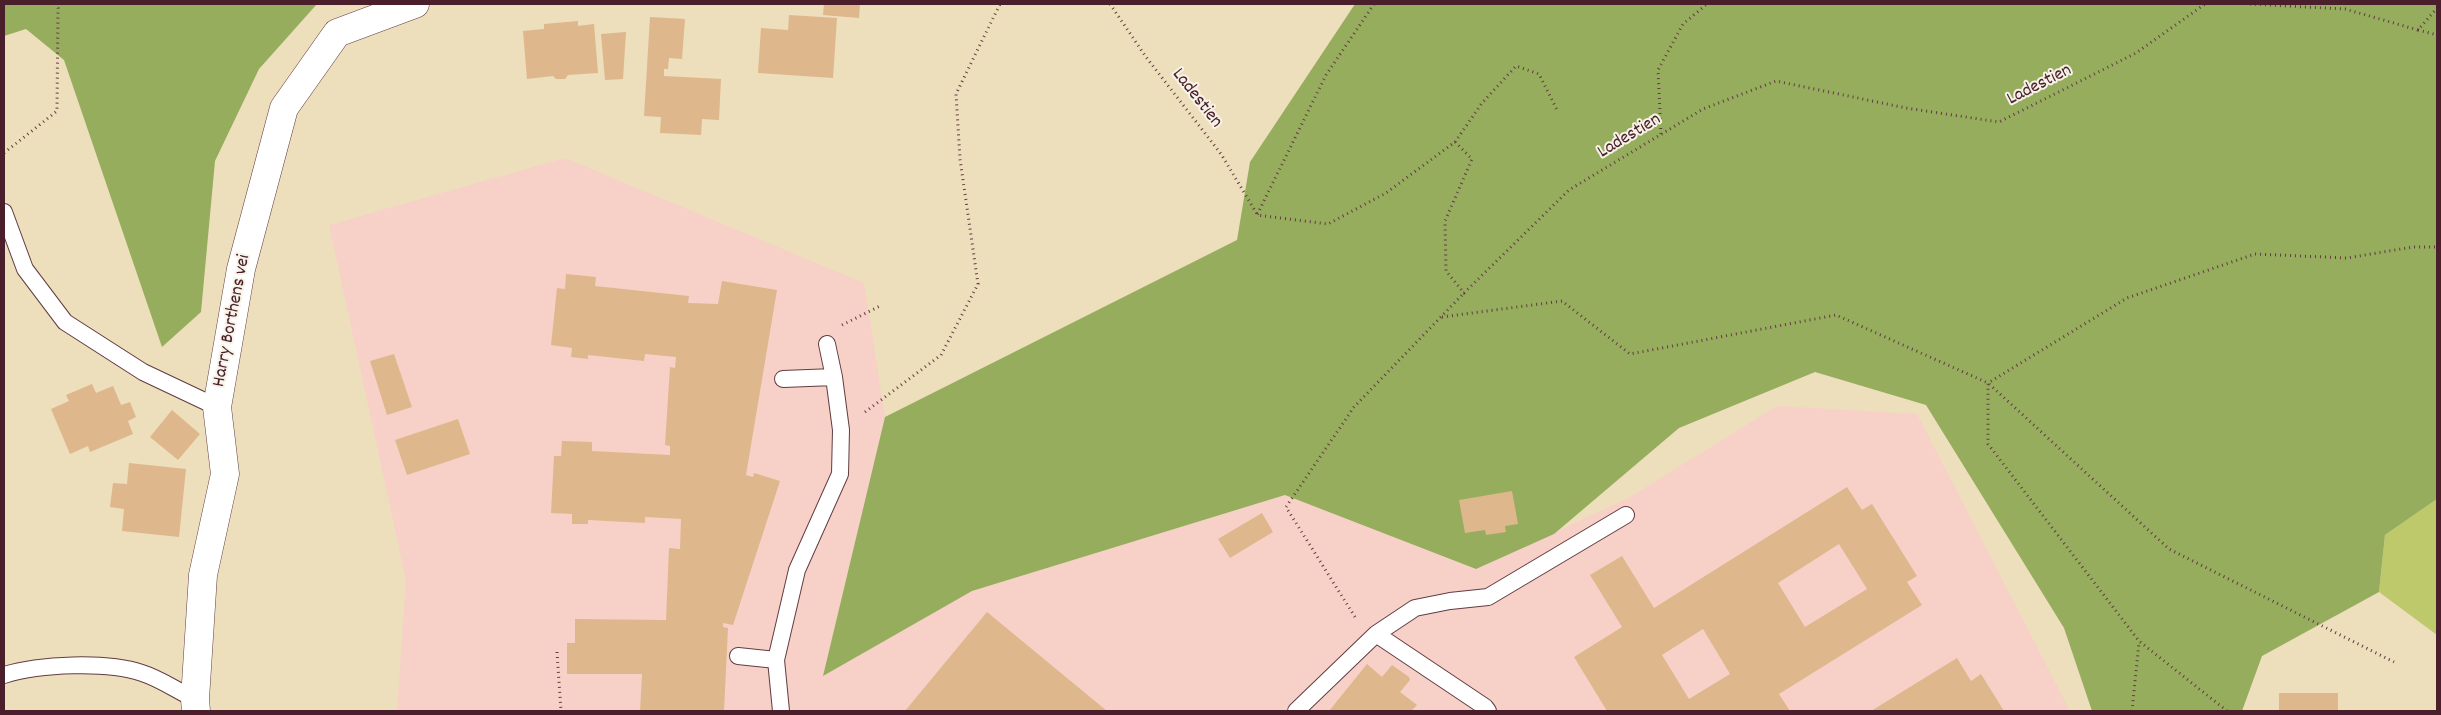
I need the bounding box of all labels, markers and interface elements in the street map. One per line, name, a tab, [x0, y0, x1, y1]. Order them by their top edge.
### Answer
street label: Ladestien	[2004, 60, 2076, 112]
street label: Ladestien	[1166, 65, 1226, 133]
street label: Ladestien	[1594, 109, 1666, 165]
street label: Harry Borthens vei	[209, 253, 257, 389]

